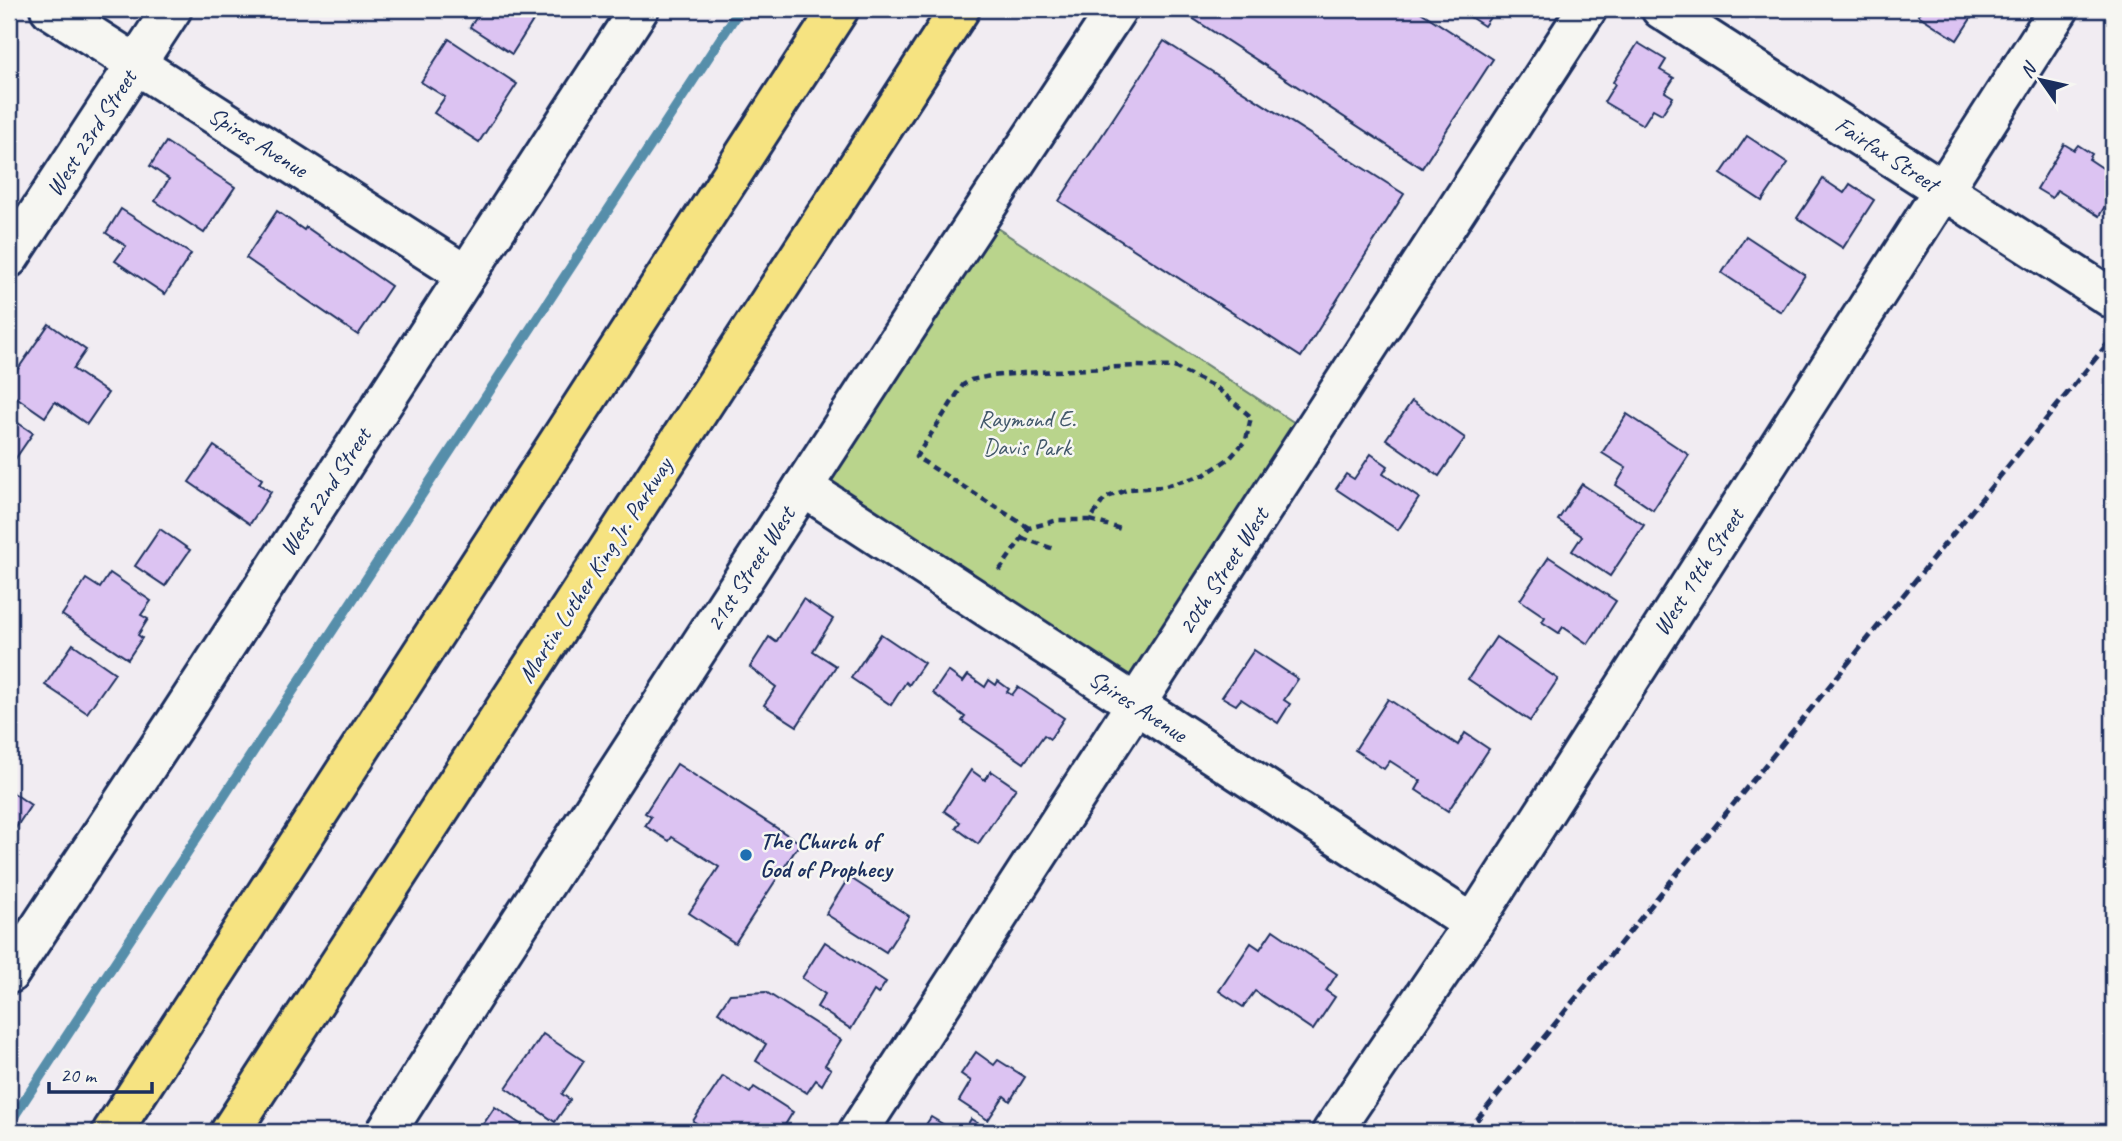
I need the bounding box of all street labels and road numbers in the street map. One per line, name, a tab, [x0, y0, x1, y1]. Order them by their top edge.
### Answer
street label: West 23rd Street	[39, 63, 144, 202]
street label: Spires Avenue	[203, 100, 315, 185]
street label: Fairfax Street	[1830, 110, 1947, 200]
street label: West 22nd Street	[272, 421, 379, 562]
street label: Martin Luther King Jr. Parkway	[511, 450, 680, 688]
street label: 21st Street West	[699, 499, 802, 637]
street label: 20th Street West	[1171, 500, 1276, 640]
street label: West 19th Street	[1646, 501, 1751, 641]
street label: Spires Avenue	[1083, 663, 1194, 750]

